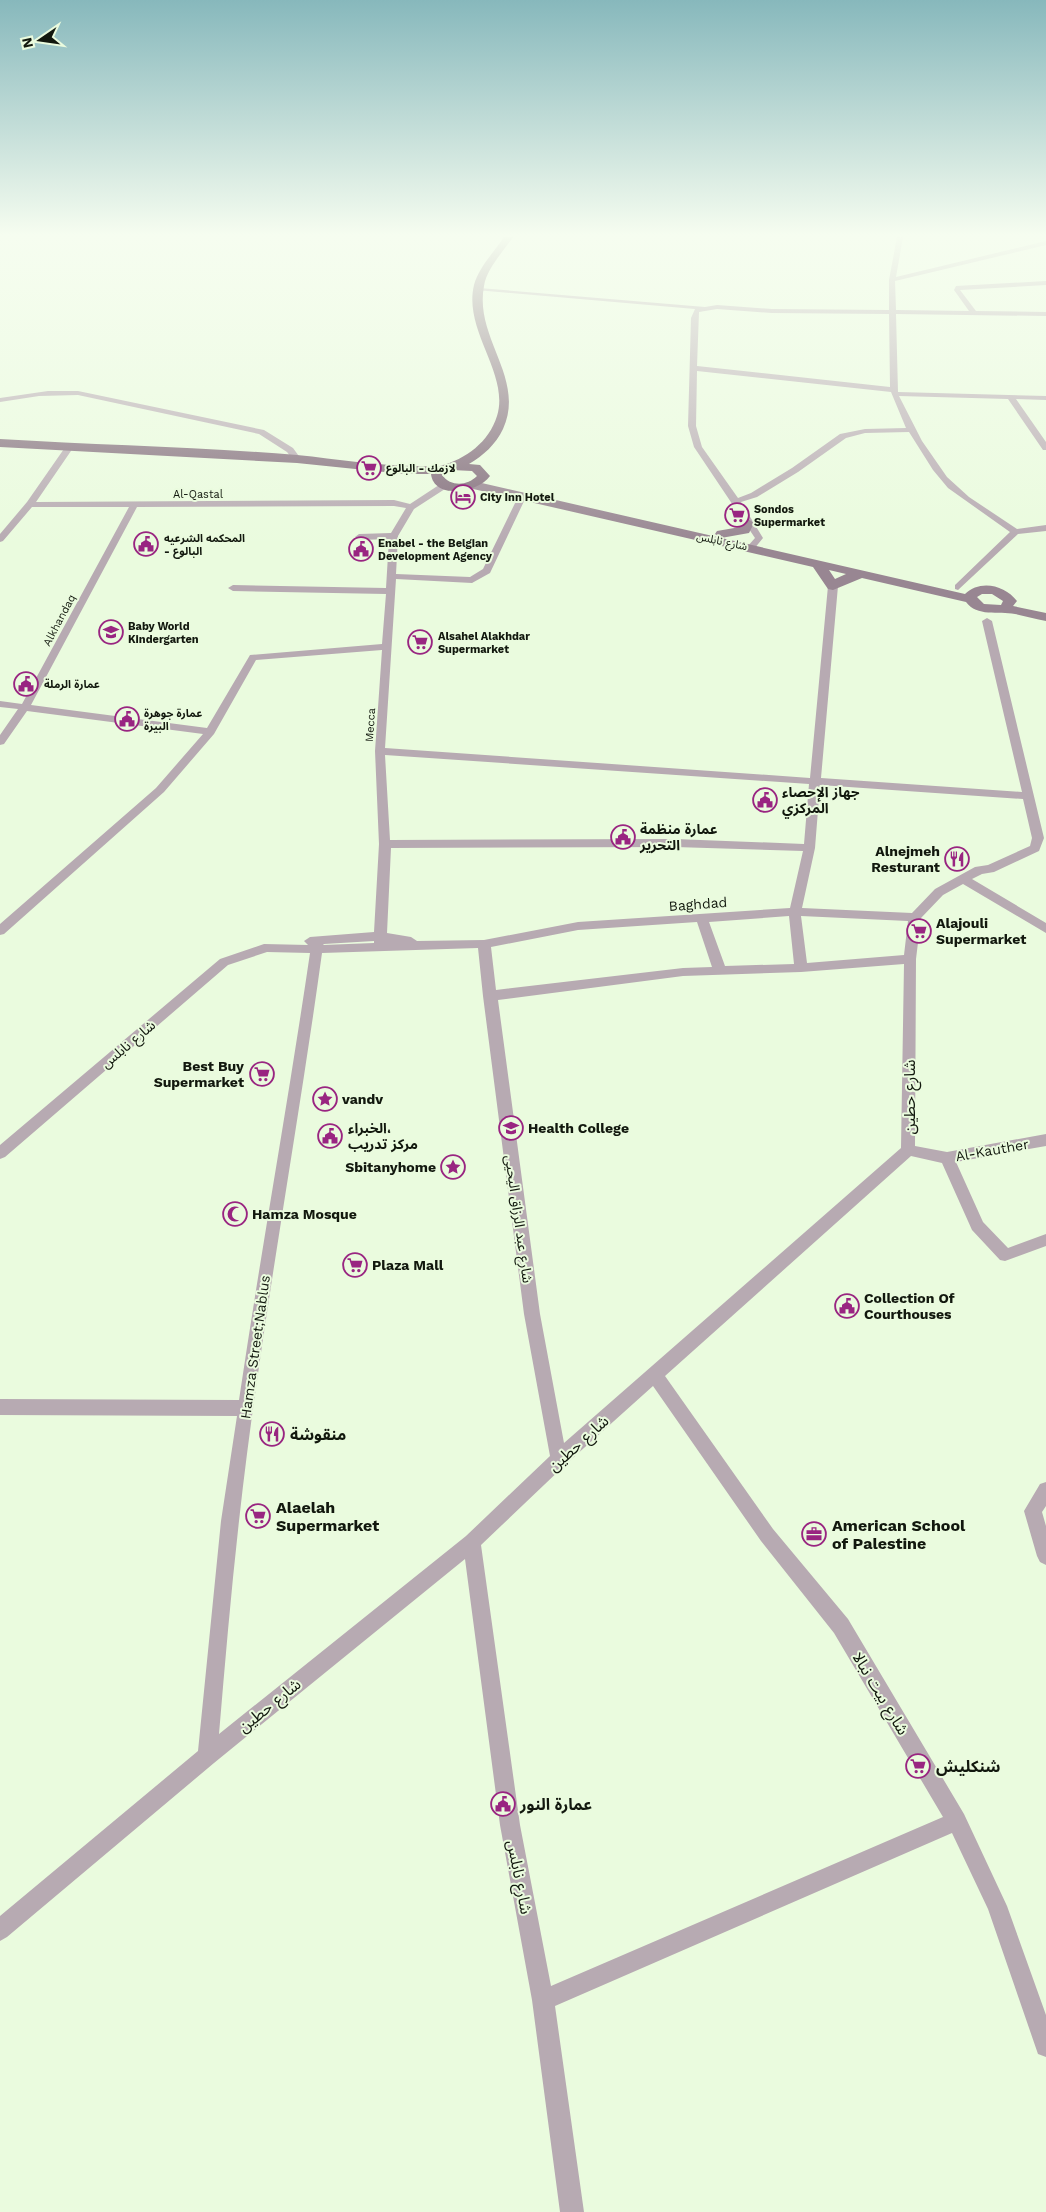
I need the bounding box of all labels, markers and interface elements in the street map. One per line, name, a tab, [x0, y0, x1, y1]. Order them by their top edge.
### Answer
north arrow	[15, 15, 65, 65]
text: N	[18, 36, 36, 50]
supermarket icon: لازمك - البالوع	[356, 455, 382, 481]
place label: لازمك - البالوع	[386, 462, 456, 476]
hotel icon: City Inn Hotel	[450, 484, 476, 510]
street label: Al-Qastal	[173, 488, 224, 501]
place label: City Inn Hotel	[480, 491, 555, 504]
supermarket icon: Sondos Supermarket	[724, 502, 750, 528]
place label: Sondos Supermarket	[754, 503, 825, 529]
street label: شارع نابلس	[695, 530, 749, 554]
public building icon: المحكمه الشرعيه - البالوع	[133, 531, 159, 557]
place label: المحكمه الشرعيه - البالوع	[164, 532, 245, 559]
public building icon: Enabel - the Belgian Development Agency	[348, 536, 374, 562]
place label: Enabel - the Belgian Development Agency	[378, 537, 493, 563]
street label: Alkhandaq	[40, 592, 78, 648]
school or university icon: Baby World Kindergarten	[98, 619, 124, 645]
place label: Baby World Kindergarten	[128, 620, 199, 646]
supermarket icon: Alsahel Alakhdar Supermarket	[407, 629, 433, 655]
place label: Alsahel Alakhdar Supermarket	[438, 630, 530, 656]
public building icon: عمارة الرملة	[13, 671, 39, 697]
place label: عمارة الرملة	[44, 678, 100, 691]
public building icon: عمارة جوهرة البيرة	[114, 706, 140, 732]
place label: عمارة جوهرة البيرة	[144, 707, 202, 733]
street label: Mecca	[363, 708, 378, 743]
place label: جهاز الإحصاء المركزي	[782, 784, 860, 819]
public building icon: جهاز الإحصاء المركزي	[752, 787, 778, 813]
place label: عمارة منظمة التحرير	[639, 821, 718, 854]
public building icon: عمارة منظمة التحرير	[610, 824, 636, 850]
place label: Alnejmeh Resturant	[871, 843, 940, 875]
restaurant icon: Alnejmeh Resturant	[944, 846, 970, 872]
street label: Baghdad	[668, 894, 728, 914]
place label: Alajouli Supermarket	[936, 915, 1026, 947]
supermarket icon: Alajouli Supermarket	[906, 918, 932, 944]
street label: شارع نابلس	[98, 1017, 160, 1074]
place label: Best Buy Supermarket	[154, 1058, 244, 1090]
street label: شارع حطين	[900, 1059, 922, 1135]
supermarket icon: Best Buy Supermarket	[249, 1061, 275, 1087]
place icon: vandv	[312, 1086, 338, 1112]
place label: vandv	[341, 1091, 383, 1107]
school or university icon: Health College	[498, 1115, 524, 1141]
place label: الخبراء، مركز تدريب	[348, 1120, 418, 1153]
place label: Health College	[528, 1120, 629, 1136]
public building icon: الخبراء، مركز تدريب	[317, 1123, 343, 1149]
street label: Al-Kauther	[954, 1136, 1030, 1164]
place icon: Sbitanyhome	[440, 1154, 466, 1180]
street label: شارع عبد الرزاق اليحيى	[499, 1154, 536, 1284]
place label: Sbitanyhome	[345, 1159, 436, 1175]
mosque icon: Hamza Mosque	[222, 1201, 248, 1227]
place label: Hamza Mosque	[252, 1206, 357, 1222]
supermarket icon: Plaza Mall	[342, 1252, 368, 1278]
place label: Plaza Mall	[372, 1257, 444, 1273]
street label: Hamza Street;Nablus	[237, 1274, 273, 1420]
place label: Collection Of Courthouses	[864, 1290, 955, 1322]
public building icon: Collection Of Courthouses	[834, 1293, 860, 1319]
street label: شارع حطين	[544, 1411, 615, 1478]
restaurant icon: منقوشة	[259, 1421, 285, 1447]
place label: منقوشة	[290, 1425, 346, 1444]
place label: Alaelah Supermarket	[276, 1498, 379, 1535]
supermarket icon: Alaelah Supermarket	[245, 1503, 271, 1529]
place label: American School of Palestine	[832, 1516, 966, 1553]
office icon: American School of Palestine	[801, 1521, 827, 1547]
street label: شارع بيت نبالا	[846, 1648, 913, 1740]
street label: شارع حطين	[234, 1674, 306, 1739]
supermarket icon: شنكليش	[905, 1753, 931, 1779]
place label: شنكليش	[936, 1757, 1001, 1776]
public building icon: عمارة النور	[490, 1791, 516, 1817]
place label: عمارة النور	[519, 1795, 592, 1814]
street label: شارع نابلس	[500, 1838, 536, 1916]

